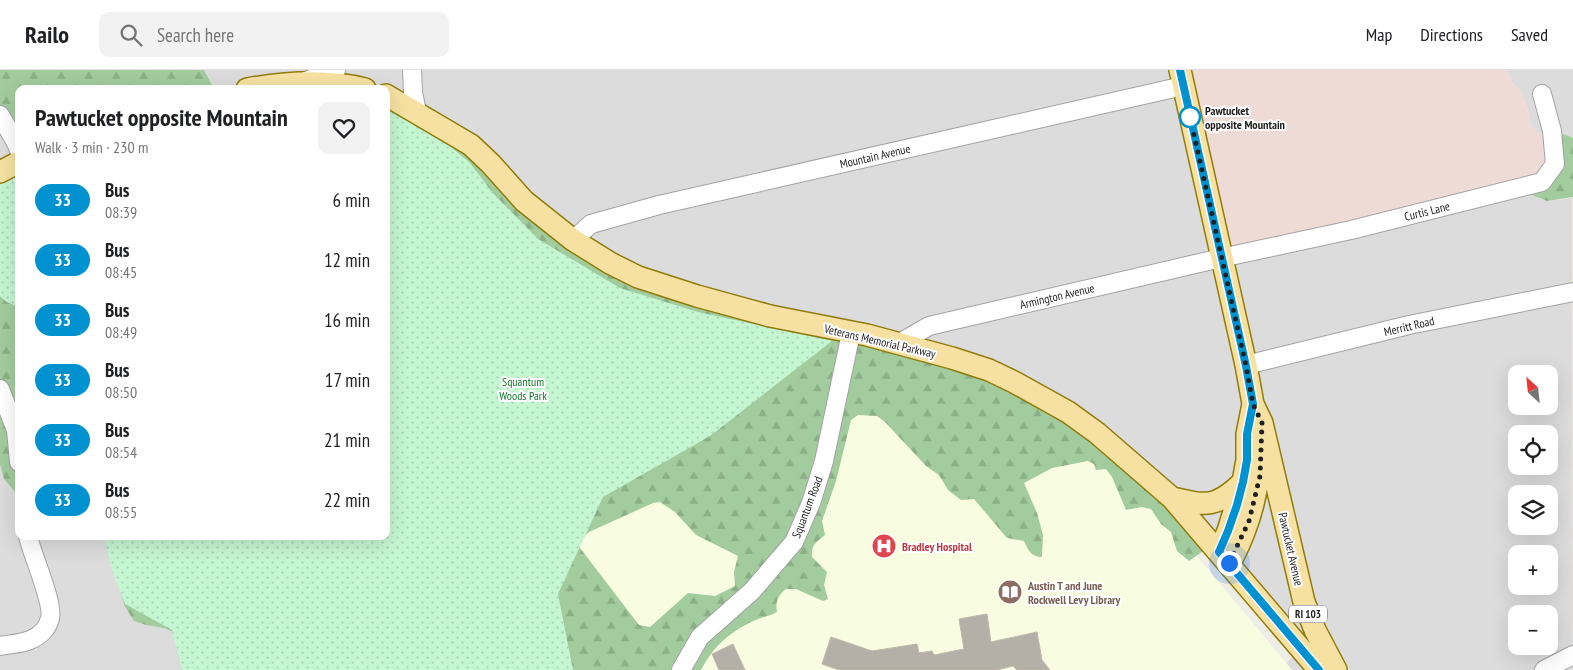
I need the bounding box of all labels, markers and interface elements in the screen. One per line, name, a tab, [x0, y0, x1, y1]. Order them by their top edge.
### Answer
search box	[99, 12, 449, 57]
text: Railo	[25, 19, 69, 50]
icon: search	[117, 21, 145, 49]
text: Search here	[157, 23, 234, 47]
text: Map	[1366, 23, 1392, 46]
text: Directions	[1420, 23, 1483, 46]
text: Saved	[1511, 23, 1548, 46]
text: Pawtucket opposite Mountain	[35, 102, 288, 133]
button: heart	[318, 102, 370, 154]
place label: Pawtucket opposite Mountain	[1205, 103, 1285, 132]
marker: Pawtucket opposite Mountain	[1179, 106, 1201, 128]
text: Walk · 3 min · 230 m	[35, 137, 148, 157]
street label: Mountain Avenue	[838, 141, 912, 171]
text: Bus	[105, 178, 129, 202]
text: 33	[54, 188, 71, 211]
text: 6 min	[333, 188, 370, 212]
street label: Curtis Lane	[1403, 198, 1451, 224]
text: 08:39	[105, 202, 137, 222]
text: Bus	[105, 238, 129, 262]
text: 33	[54, 248, 71, 271]
text: 12 min	[324, 248, 370, 272]
text: 08:45	[105, 262, 137, 282]
street label: Armington Avenue	[1018, 280, 1096, 312]
text: Bus	[105, 298, 129, 322]
text: 33	[54, 308, 71, 331]
text: 16 min	[324, 308, 370, 332]
street label: Merritt Road	[1382, 313, 1436, 339]
street label: Veterans Memorial Parkway	[822, 321, 938, 361]
text: 08:49	[105, 322, 137, 342]
text: Bus	[105, 358, 129, 382]
north arrow	[1508, 365, 1558, 415]
map controls	[1508, 365, 1558, 655]
text: 33	[54, 368, 71, 391]
text: 17 min	[325, 368, 370, 392]
park label: Squantum Woods Park	[499, 374, 547, 403]
text: 08:50	[105, 382, 137, 402]
text: Bus	[105, 418, 129, 442]
button: locate	[1508, 425, 1558, 475]
text: 33	[54, 428, 71, 451]
text: 21 min	[324, 428, 370, 452]
text: 08:54	[105, 442, 137, 462]
street label: Squantum Road	[788, 474, 826, 540]
text: Bus	[105, 478, 129, 502]
button: layers	[1508, 485, 1558, 535]
text: 33	[54, 488, 71, 511]
text: 22 min	[324, 488, 370, 512]
text: 08:55	[105, 502, 137, 522]
street label: Pawtucket Avenue	[1275, 511, 1307, 587]
hospital icon: Bradley Hospital	[871, 533, 897, 559]
place label: Bradley Hospital	[902, 539, 972, 554]
button: +	[1508, 545, 1558, 595]
your location	[1217, 551, 1242, 576]
place label: Austin T and June Rockwell Levy Library	[1027, 578, 1121, 607]
library icon: Austin T and June Rockwell Levy Library	[997, 579, 1023, 605]
button: −	[1508, 605, 1558, 655]
road number: RI 103	[1289, 606, 1327, 622]

